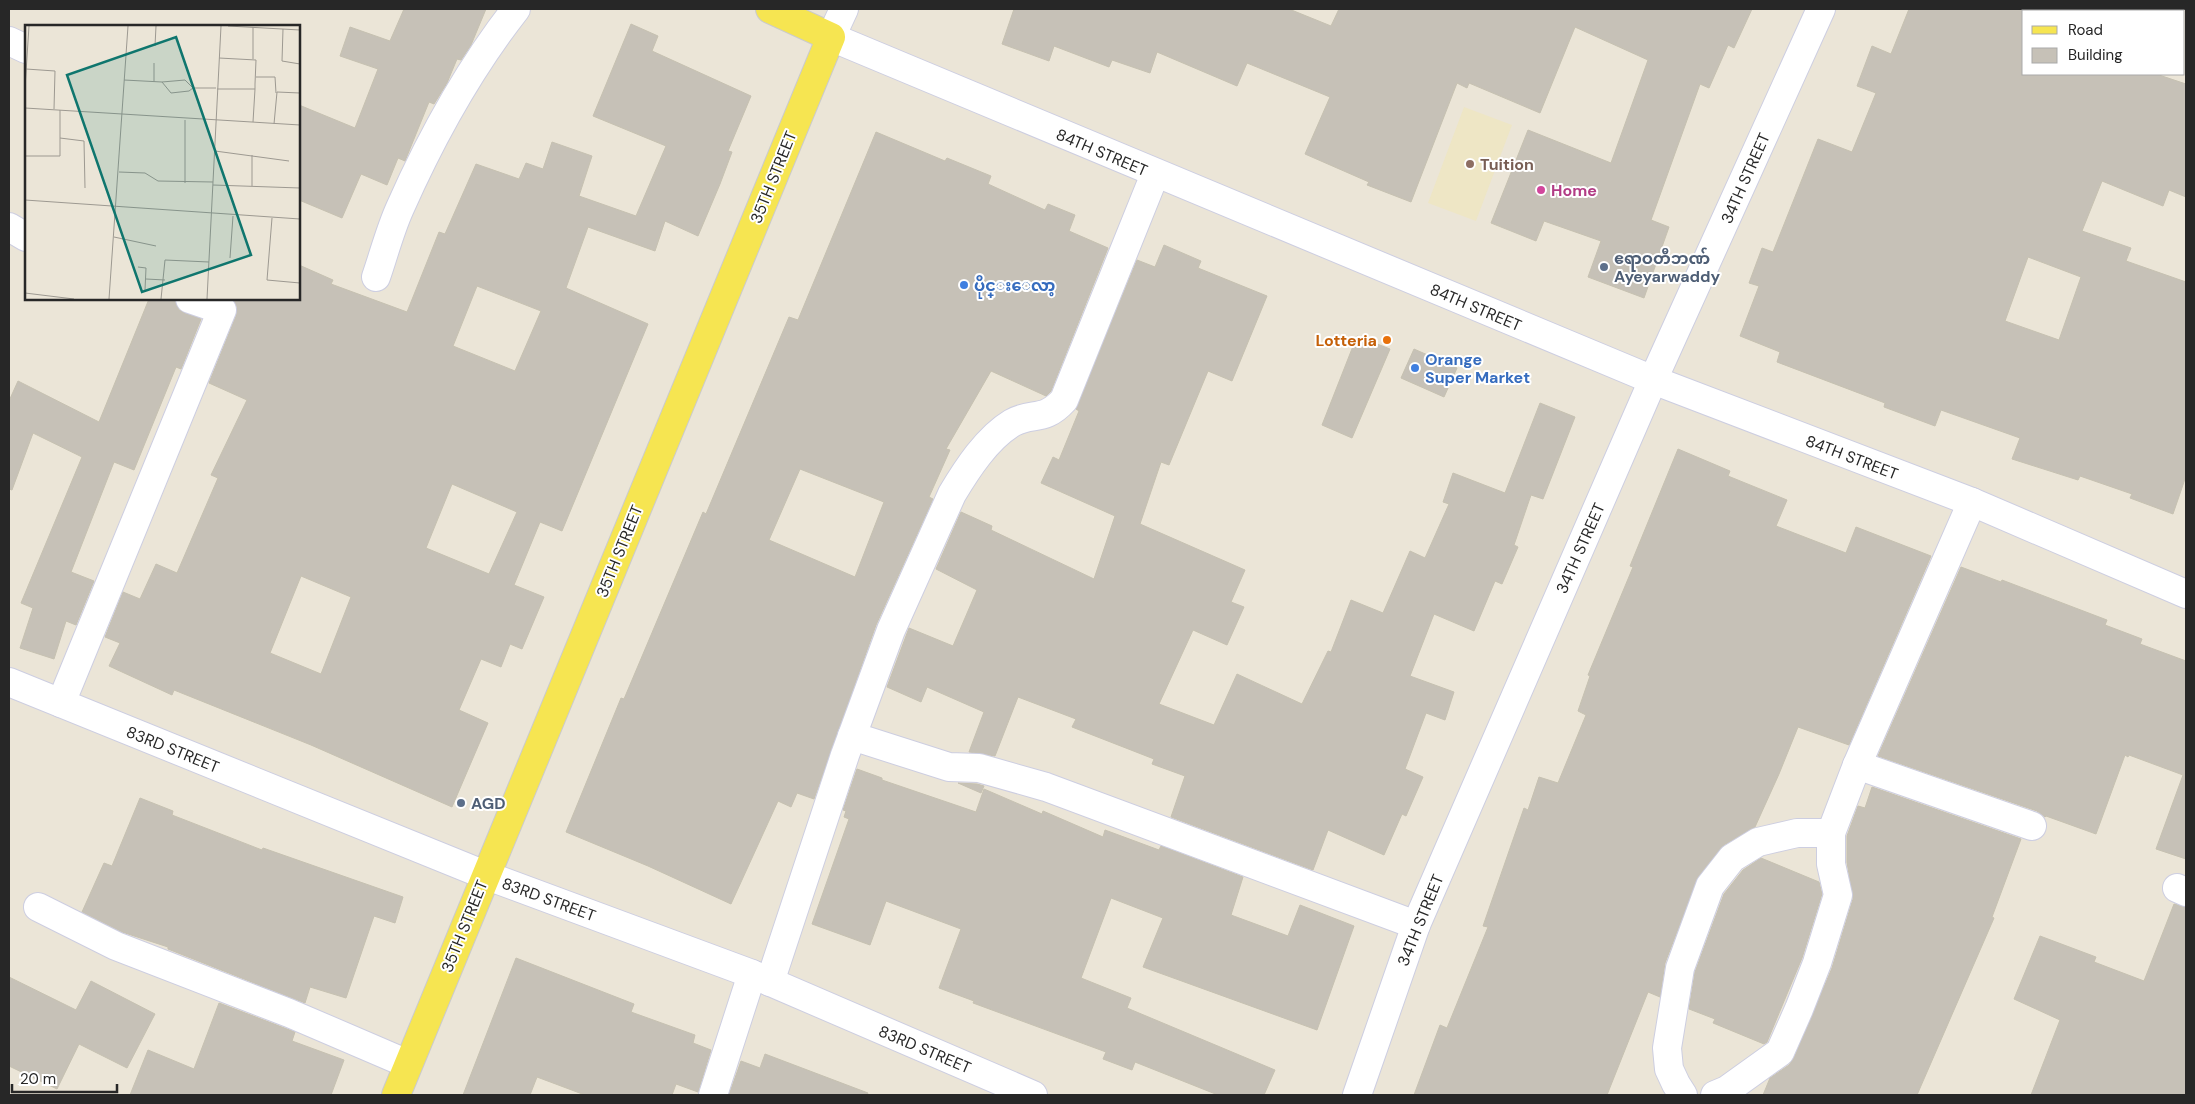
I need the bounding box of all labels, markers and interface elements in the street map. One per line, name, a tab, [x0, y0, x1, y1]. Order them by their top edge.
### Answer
legend	[2022, 10, 2185, 75]
text: Road	[2068, 20, 2103, 40]
inset map	[25, 25, 300, 300]
text: Building	[2068, 45, 2123, 65]
street label: 84TH STREET	[1053, 124, 1151, 181]
street label: 35TH STREET	[745, 128, 801, 226]
street label: 34TH STREET	[1716, 130, 1775, 227]
place label: Tuition	[1480, 154, 1534, 175]
marker: Tuition	[1464, 158, 1476, 170]
place label: Home	[1551, 180, 1597, 201]
marker: Home	[1535, 184, 1547, 196]
place label: ဧရာဝတီဘဏ် Ayeyarwaddy	[1614, 247, 1721, 287]
marker: ဧရာဝတီဘဏ် Ayeyarwaddy	[1598, 261, 1610, 273]
place label: ပိုင္းေလာ့	[974, 275, 1055, 299]
marker: ပိုင္းေလာ့	[958, 279, 970, 291]
street label: 84TH STREET	[1427, 279, 1525, 336]
place label: Lotteria	[1315, 330, 1377, 351]
marker: Lotteria	[1381, 334, 1393, 346]
place label: Orange Super Market	[1425, 349, 1530, 388]
marker: Orange Super Market	[1409, 362, 1421, 374]
street label: 84TH STREET	[1803, 430, 1901, 485]
street label: 34TH STREET	[1551, 500, 1610, 597]
street label: 35TH STREET	[591, 502, 647, 600]
street label: 83RD STREET	[123, 721, 222, 778]
place label: AGD	[471, 793, 505, 814]
marker: AGD	[455, 797, 467, 809]
street label: 34TH STREET	[1393, 871, 1448, 969]
street label: 83RD STREET	[499, 873, 599, 926]
street label: 35TH STREET	[436, 877, 492, 975]
street label: 83RD STREET	[875, 1021, 974, 1078]
scale bar	[12, 1062, 118, 1094]
text: 20 m	[20, 1069, 56, 1089]

